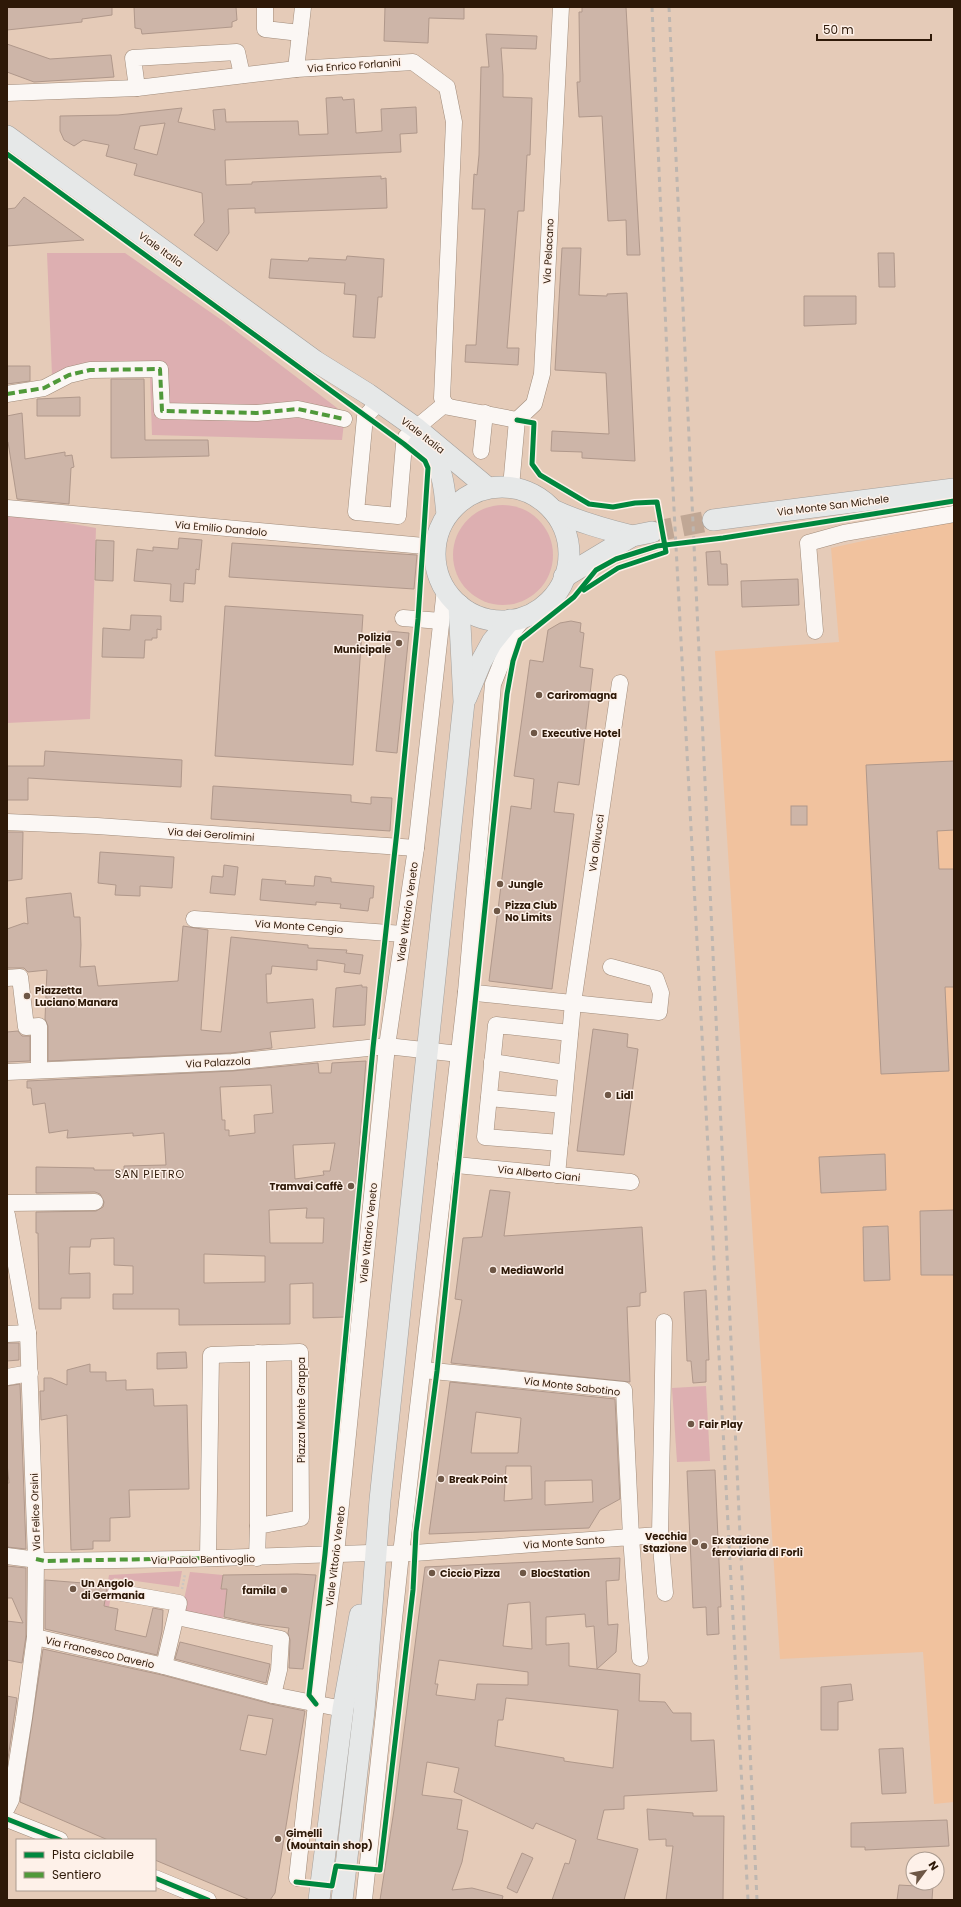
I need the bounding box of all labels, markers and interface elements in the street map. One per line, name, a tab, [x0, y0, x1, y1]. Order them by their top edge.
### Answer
scale bar	[817, 16, 931, 42]
text: 50 m	[823, 21, 854, 38]
street label: Via Enrico Forlanini	[307, 55, 401, 76]
street label: Via Pelacano	[539, 218, 558, 284]
street label: Viale Italia	[135, 228, 186, 271]
street label: Viale Italia	[398, 414, 448, 457]
street label: Via Monte San Michele	[776, 491, 890, 520]
street label: Via Emilio Dandolo	[174, 517, 268, 540]
place label: Polizia Municipale	[334, 630, 391, 657]
marker: Polizia Municipale	[394, 638, 404, 648]
place label: Cariromagna	[547, 688, 617, 703]
marker: Cariromagna	[534, 690, 544, 700]
place label: Executive Hotel	[542, 726, 621, 741]
marker: Executive Hotel	[529, 728, 539, 738]
street label: Via Olivucci	[585, 813, 608, 873]
street label: Via dei Gerolimini	[167, 824, 255, 845]
street label: Viale Vittorio Veneto	[393, 861, 422, 963]
place label: Jungle	[508, 877, 543, 892]
marker: Jungle	[495, 879, 505, 889]
place label: Pizza Club No Limits	[505, 898, 557, 925]
marker: Pizza Club No Limits	[492, 906, 502, 916]
street label: Via Monte Cengio	[254, 916, 344, 937]
place label: Piazzetta Luciano Manara	[35, 983, 118, 1010]
marker: Piazzetta Luciano Manara	[22, 991, 32, 1001]
street label: Via Palazzola	[185, 1053, 251, 1072]
place label: Lidl	[616, 1088, 634, 1103]
marker: Lidl	[603, 1090, 613, 1100]
street label: Via Alberto Ciani	[497, 1162, 581, 1185]
district label: SAN PIETRO	[115, 1166, 185, 1182]
place label: Tramvai Caffè	[270, 1179, 343, 1194]
marker: Tramvai Caffè	[346, 1181, 356, 1191]
street label: Viale Vittorio Veneto	[356, 1182, 381, 1284]
place label: MediaWorld	[501, 1263, 564, 1278]
marker: MediaWorld	[488, 1265, 498, 1275]
street label: Piazza Monte Grappa	[294, 1357, 309, 1463]
street label: Via Monte Sabotino	[523, 1373, 621, 1400]
place label: Fair Play	[699, 1417, 744, 1432]
marker: Fair Play	[686, 1419, 696, 1429]
place label: Break Point	[449, 1472, 507, 1487]
street label: Via Felice Orsini	[27, 1473, 44, 1551]
marker: Break Point	[436, 1474, 446, 1484]
street label: Viale Vittorio Veneto	[322, 1505, 349, 1607]
place label: Vecchia Stazione	[643, 1529, 687, 1556]
street label: Via Monte Santo	[523, 1532, 605, 1553]
place label: Ex stazione ferroviaria di Forlì	[712, 1533, 803, 1560]
marker: Vecchia Stazione	[690, 1537, 700, 1547]
marker: Ex stazione ferroviaria di Forlì	[699, 1541, 709, 1551]
street label: Via Paolo Bentivoglio	[151, 1551, 255, 1568]
place label: Ciccio Pizza	[440, 1566, 500, 1581]
place label: BlocStation	[531, 1566, 590, 1581]
marker: Ciccio Pizza	[427, 1568, 437, 1578]
marker: BlocStation	[518, 1568, 528, 1578]
place label: Un Angolo di Germania	[81, 1576, 145, 1603]
place label: famila	[242, 1583, 276, 1598]
marker: Un Angolo di Germania	[68, 1584, 78, 1594]
marker: famila	[279, 1585, 289, 1595]
street label: Via Francesco Daverio	[44, 1633, 156, 1672]
place label: Gimelli (Mountain shop)	[286, 1826, 373, 1853]
marker: Gimelli (Mountain shop)	[273, 1834, 283, 1844]
legend	[16, 1839, 156, 1891]
text: Pista ciclabile	[52, 1846, 134, 1863]
north arrow	[905, 1851, 945, 1891]
text: N	[925, 1858, 942, 1873]
text: Sentiero	[52, 1866, 101, 1883]

